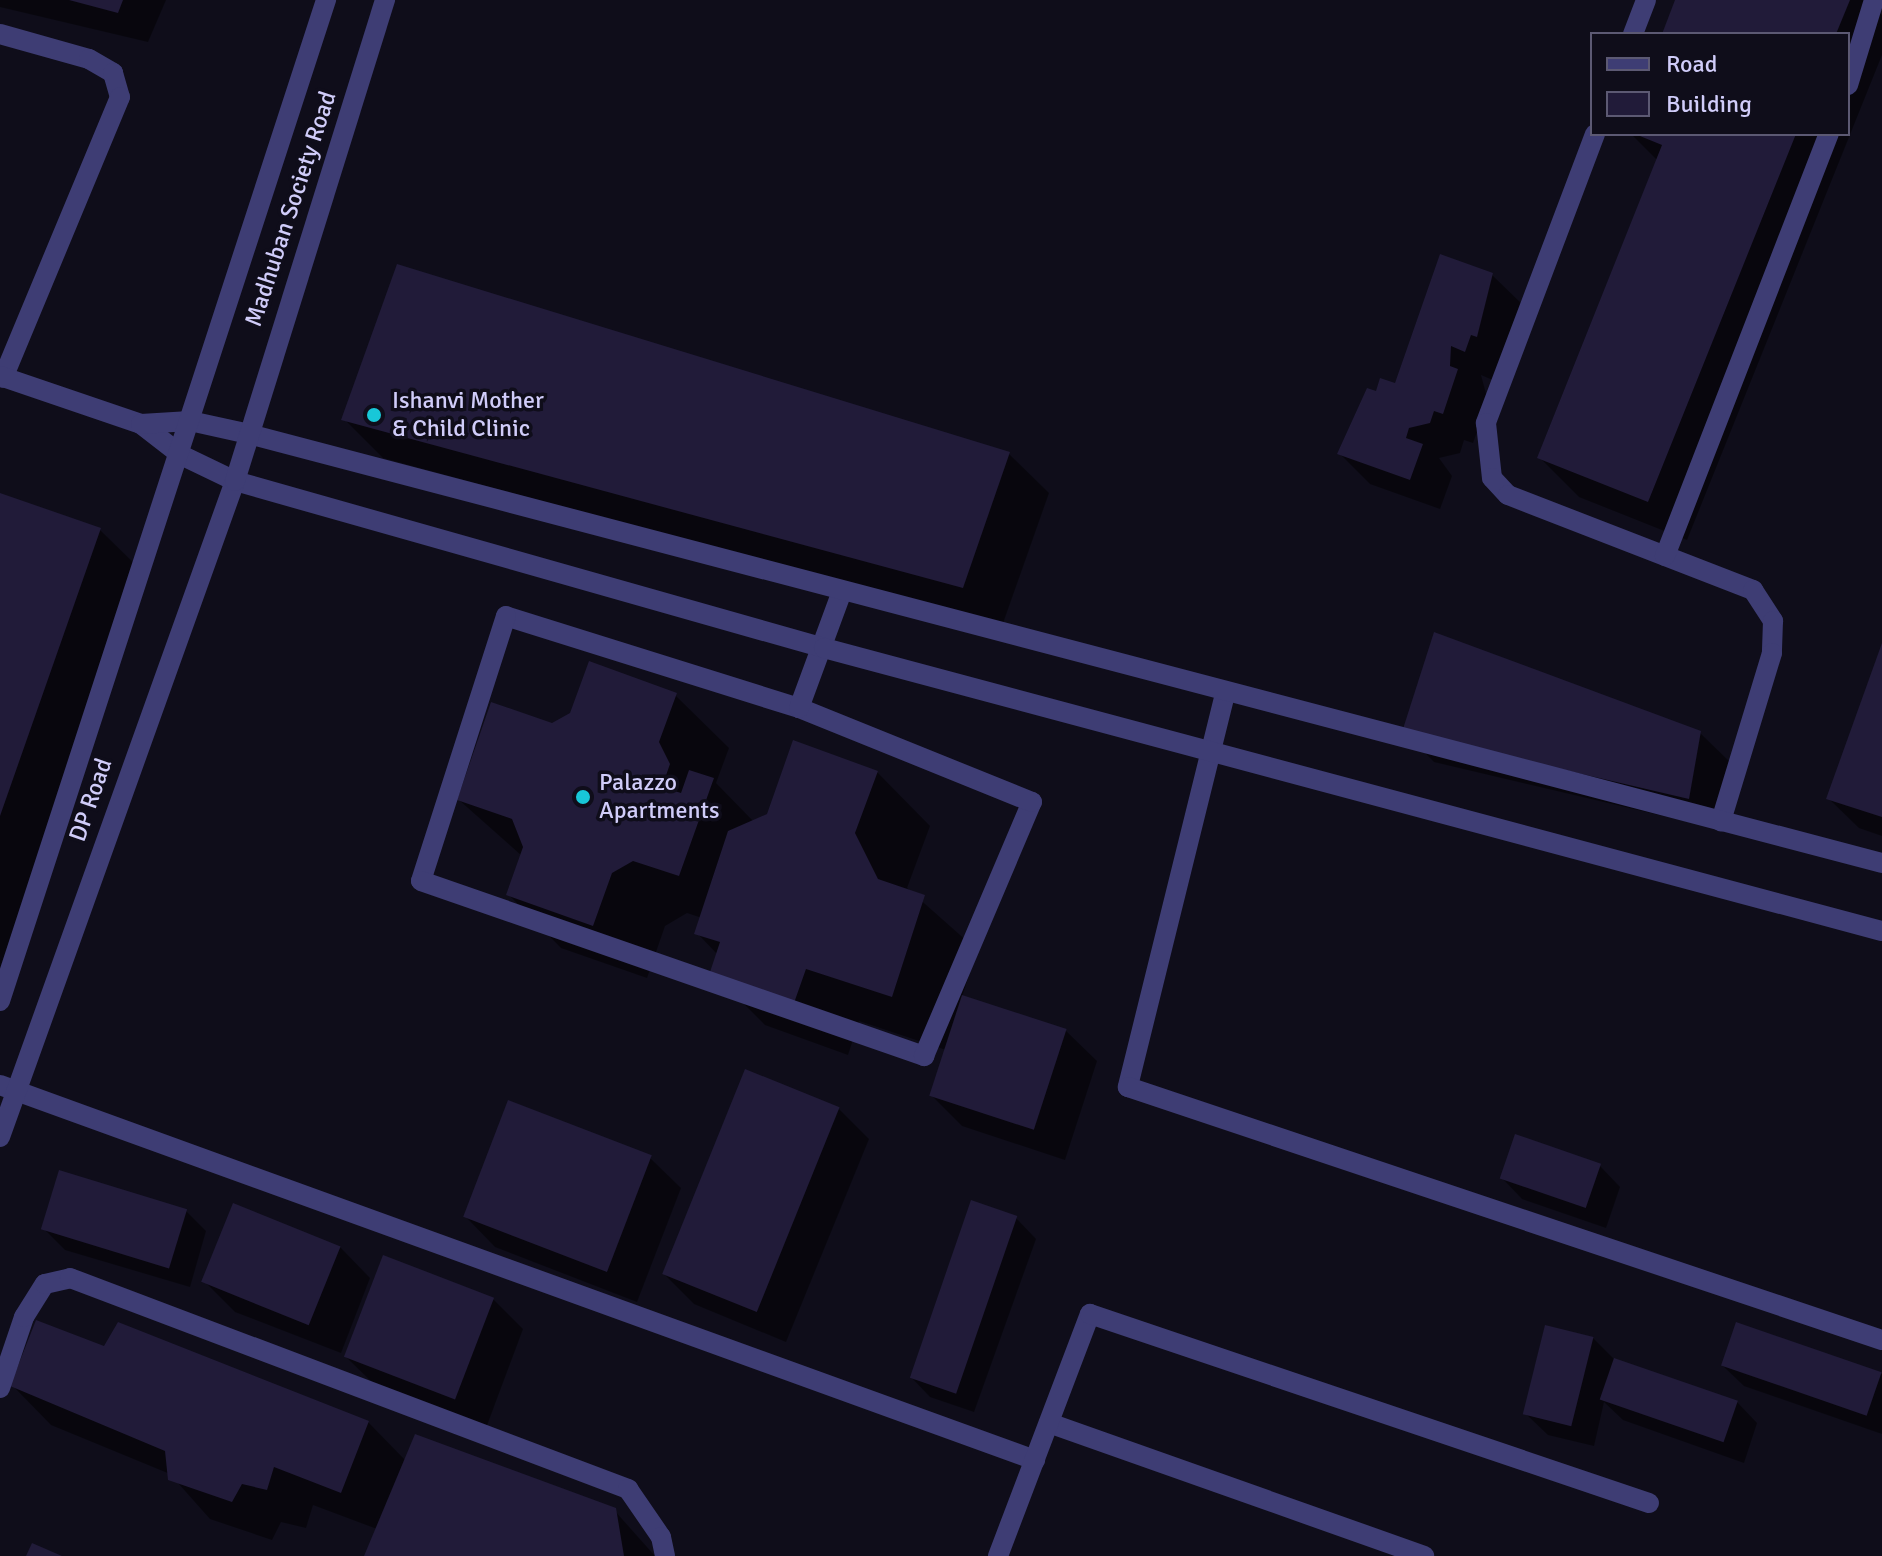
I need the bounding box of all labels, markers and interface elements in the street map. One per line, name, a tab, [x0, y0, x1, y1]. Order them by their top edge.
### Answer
legend	[1590, 32, 1850, 136]
text: Road	[1666, 49, 1717, 79]
street label: Madhuban Society Road	[239, 88, 343, 330]
text: Building	[1666, 89, 1752, 119]
place label: Ishanvi Mother & Child Clinic	[392, 387, 544, 443]
marker: Ishanvi Mother & Child Clinic	[363, 404, 385, 426]
street label: DP Road	[63, 755, 119, 845]
place label: Palazzo Apartments	[599, 769, 719, 825]
marker: Palazzo Apartments	[574, 788, 592, 806]

